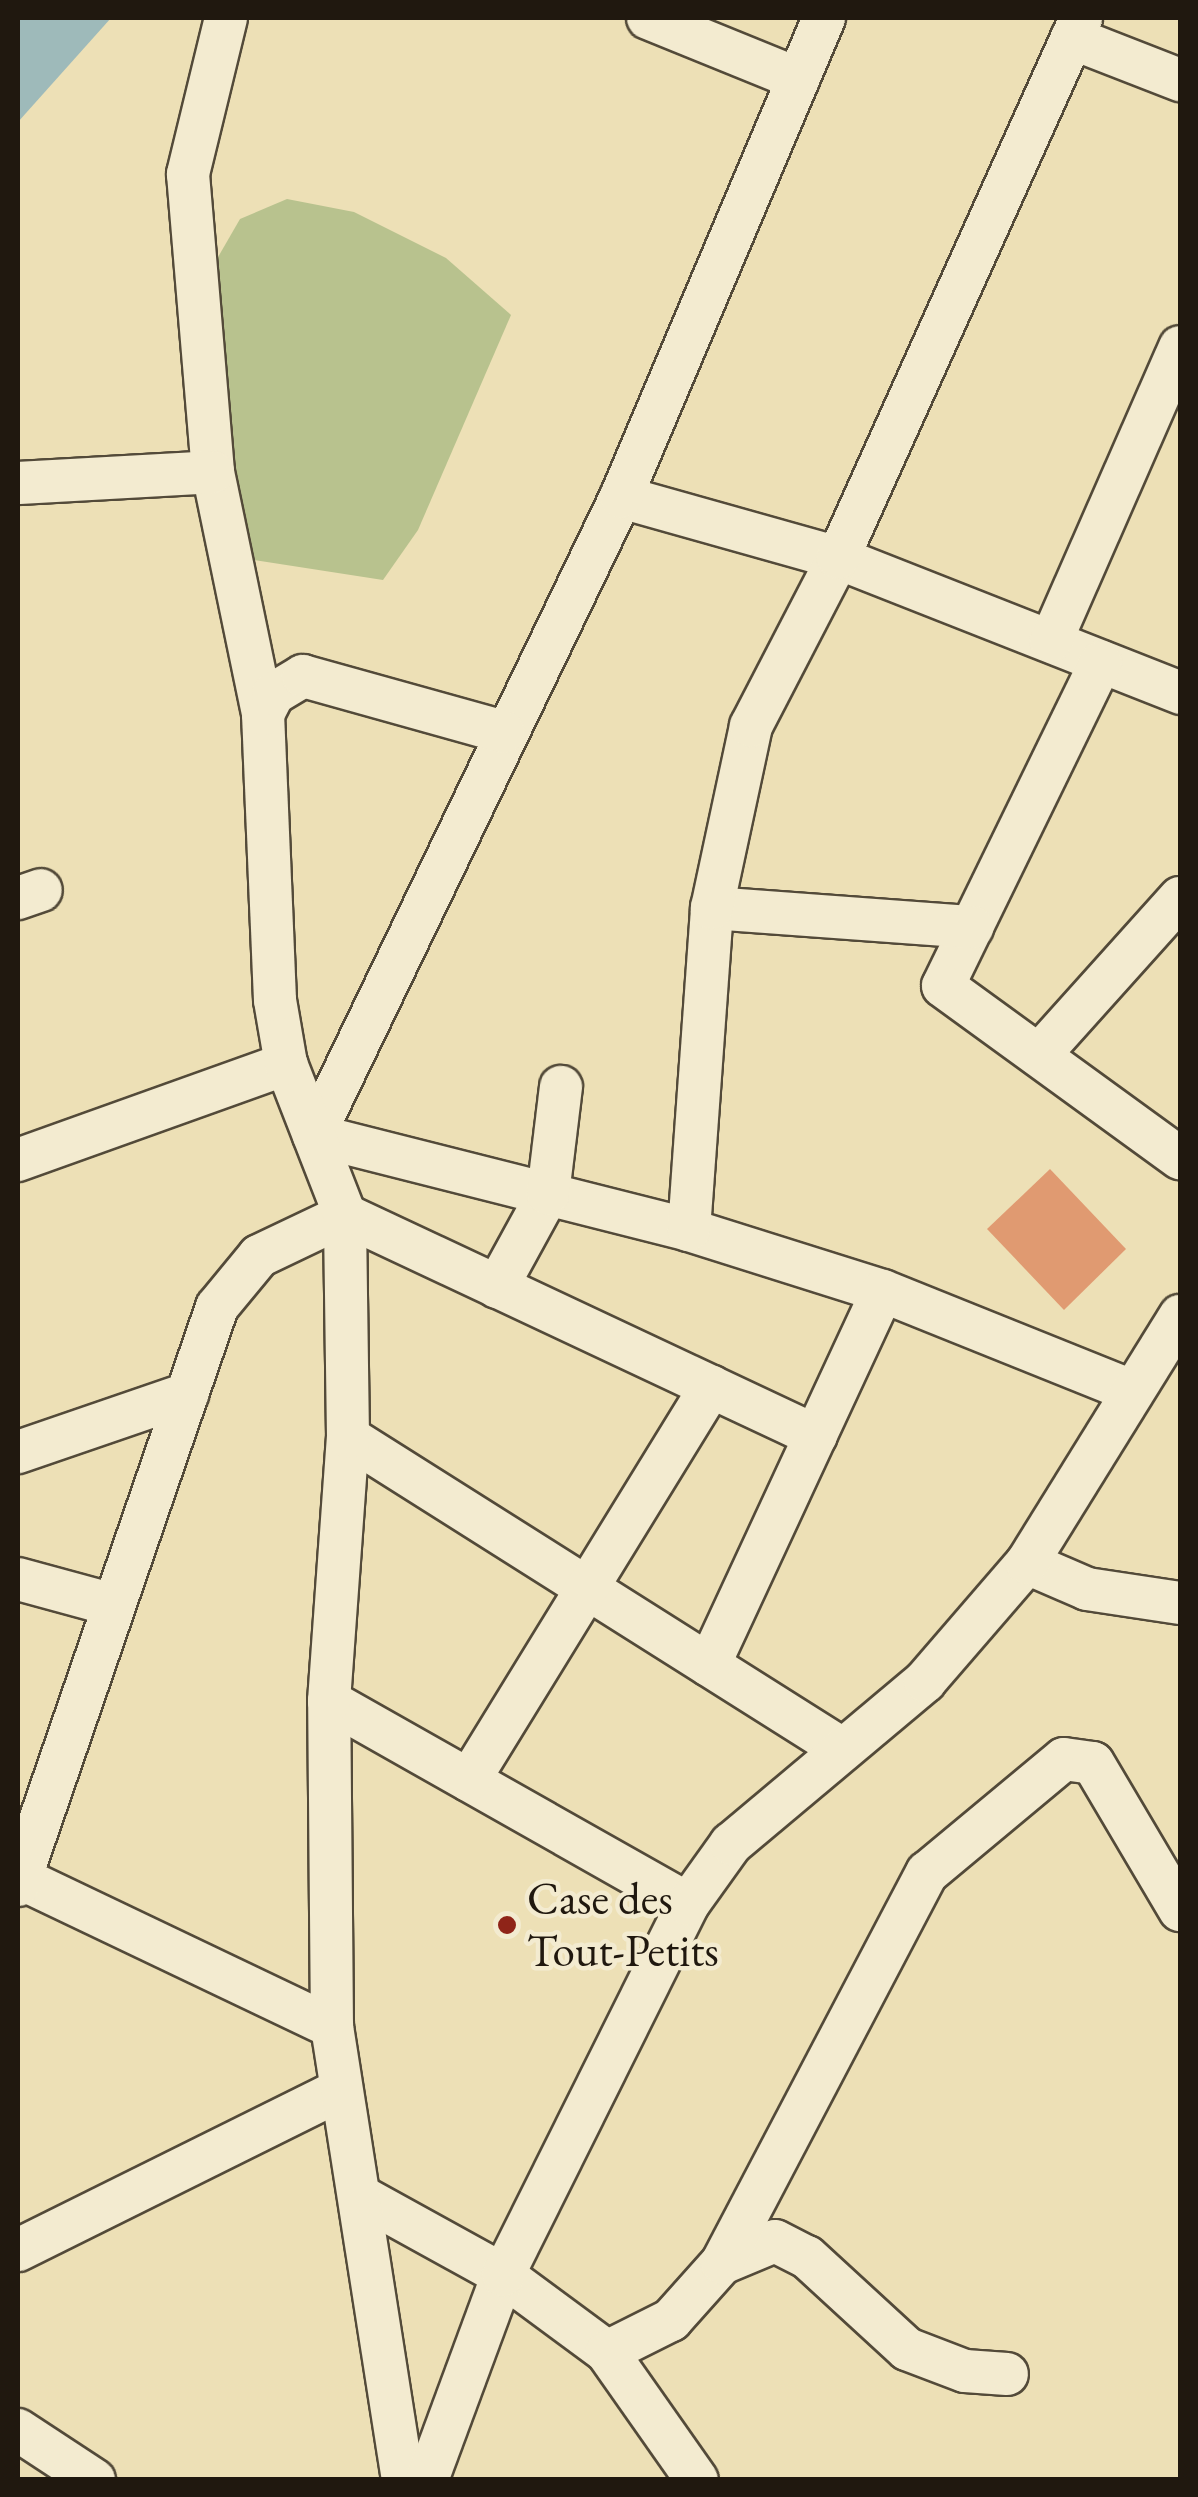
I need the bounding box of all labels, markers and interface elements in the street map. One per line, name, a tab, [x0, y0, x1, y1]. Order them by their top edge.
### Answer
place label: Case des Tout-Petits	[527, 1872, 719, 1978]
marker: Case des Tout-Petits	[496, 1914, 518, 1936]

